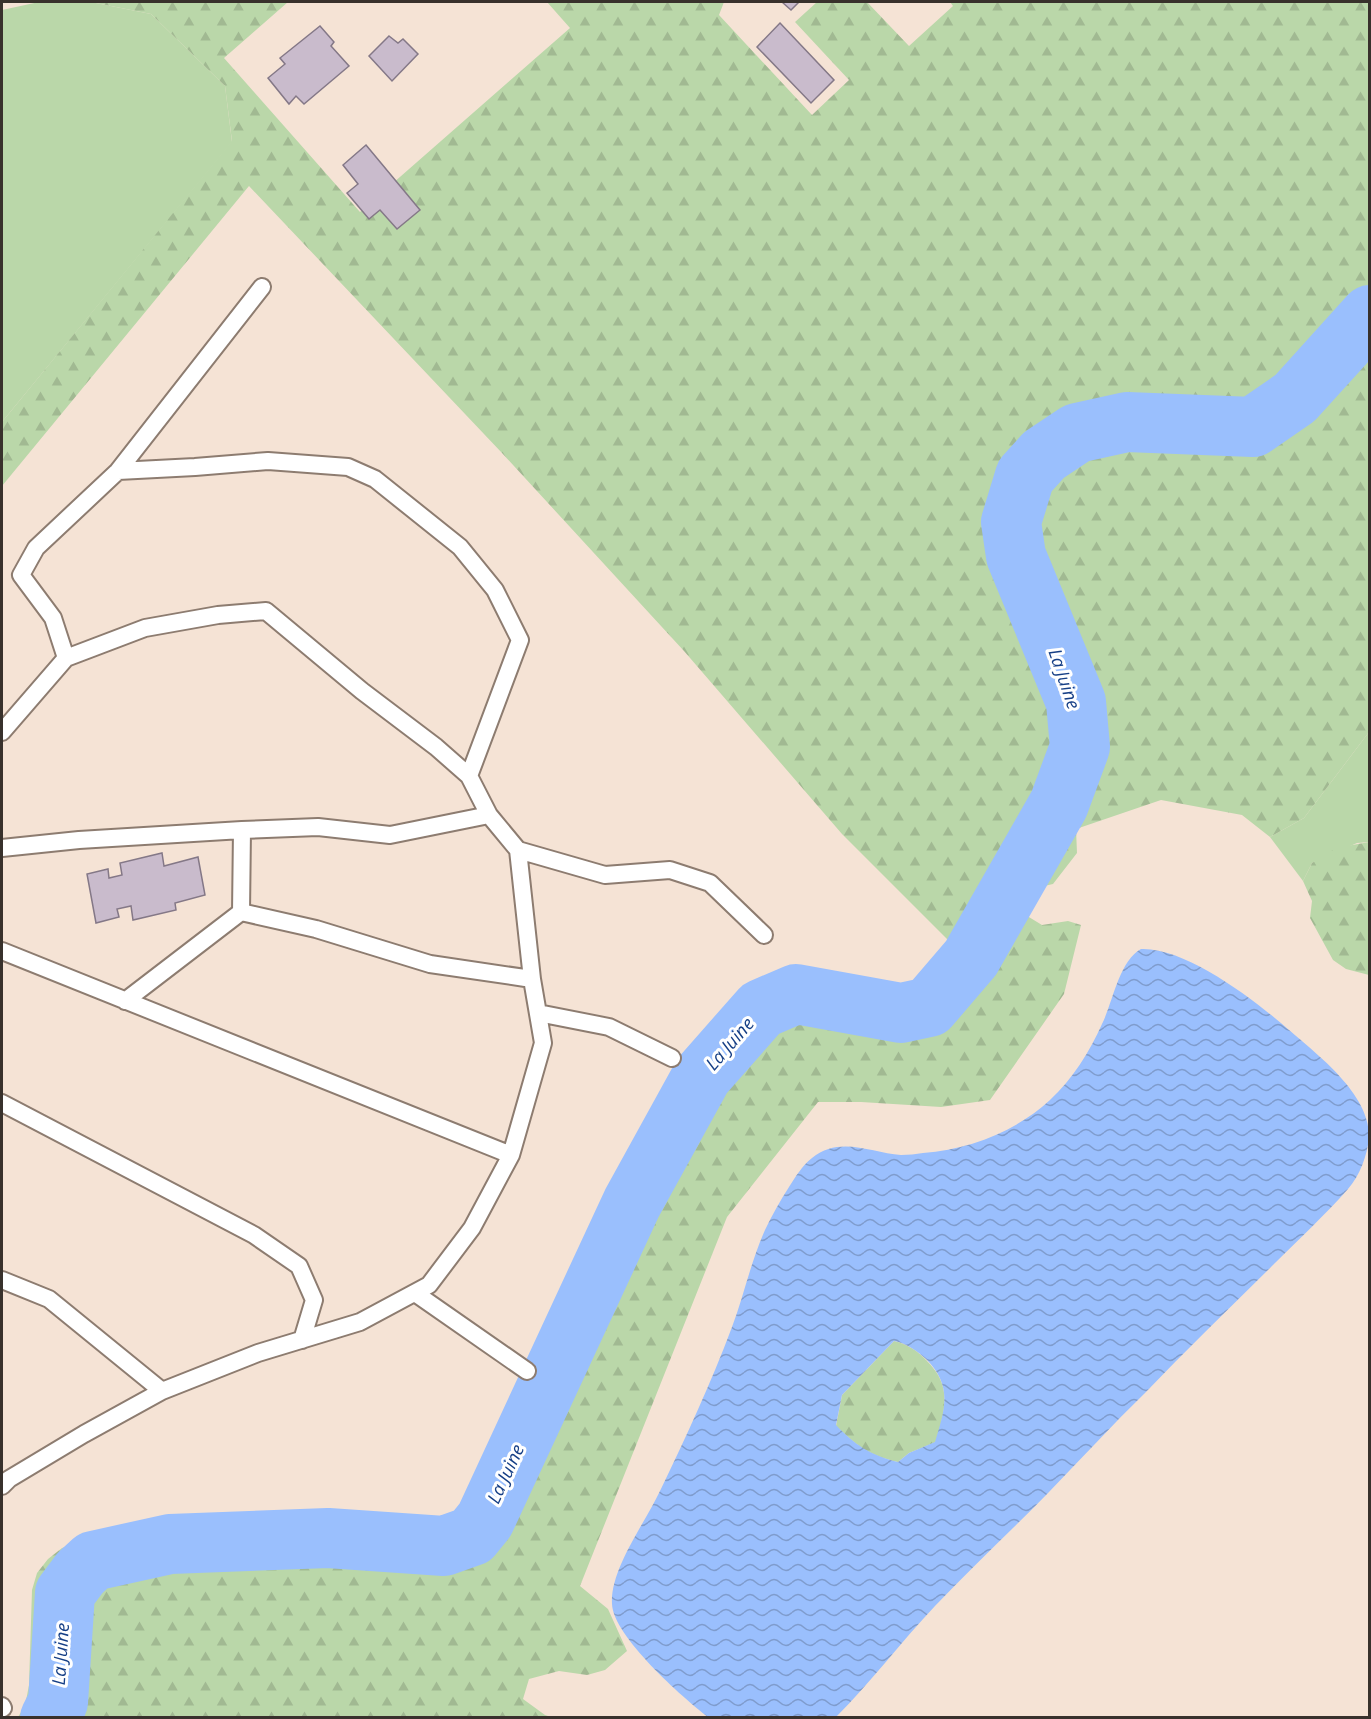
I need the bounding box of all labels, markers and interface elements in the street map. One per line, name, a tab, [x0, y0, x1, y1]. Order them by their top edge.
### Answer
water label: La Juine	[1043, 645, 1086, 712]
water label: La Juine	[700, 1012, 759, 1075]
water label: La Juine	[481, 1440, 529, 1507]
water label: La Juine	[46, 1622, 74, 1686]

